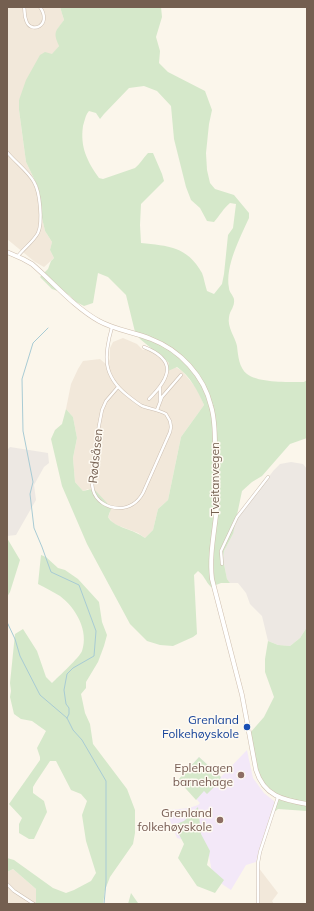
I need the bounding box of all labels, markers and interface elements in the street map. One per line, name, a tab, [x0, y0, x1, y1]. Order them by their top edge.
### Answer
street label: Rødsåsen	[86, 428, 106, 484]
street label: Tveitanvegen	[208, 442, 222, 516]
place label: Grenland Folkehøyskole	[162, 713, 239, 741]
marker: Grenland Folkehøyskole	[242, 722, 252, 732]
place label: Eplehagen barnehage	[173, 761, 233, 789]
marker: Eplehagen barnehage	[236, 770, 246, 780]
place label: Grenland folkehøyskole	[138, 806, 212, 834]
marker: Grenland folkehøyskole	[215, 815, 225, 825]

